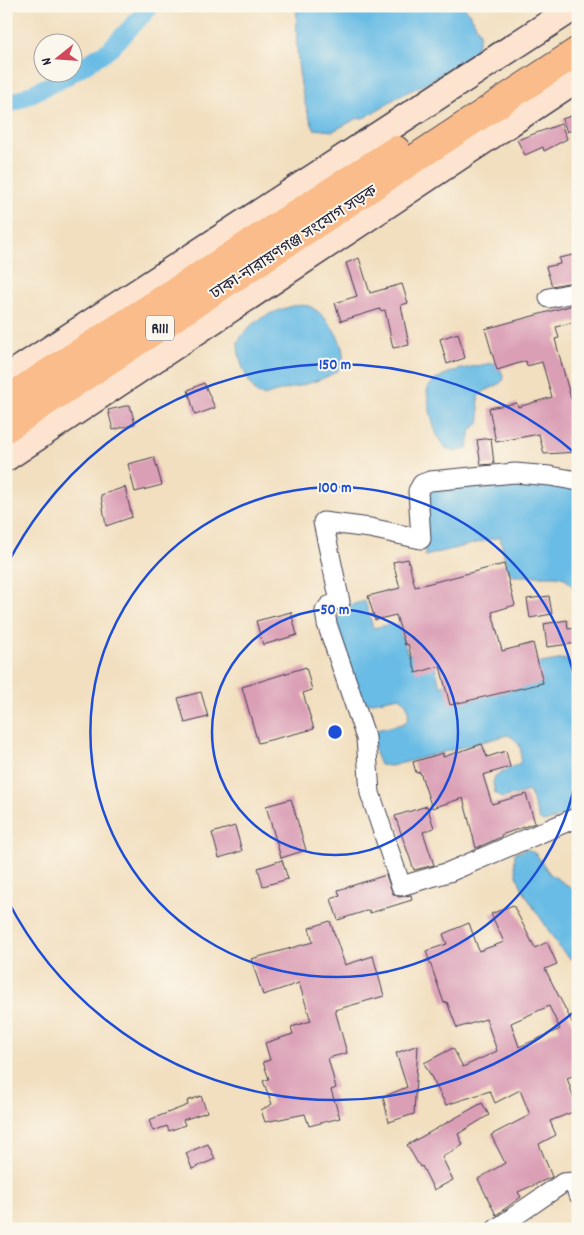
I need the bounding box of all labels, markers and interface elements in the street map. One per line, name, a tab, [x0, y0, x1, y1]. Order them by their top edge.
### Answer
north arrow	[32, 32, 82, 82]
text: N	[37, 55, 58, 67]
street label: ঢাকা-নারায়ণগঞ্জ সংযোগ সড়ক	[206, 180, 383, 306]
road number: R111	[146, 316, 174, 340]
text: 150 m	[319, 355, 351, 377]
text: 100 m	[318, 478, 352, 500]
text: 50 m	[321, 600, 349, 622]
centre of rings	[326, 723, 344, 741]

